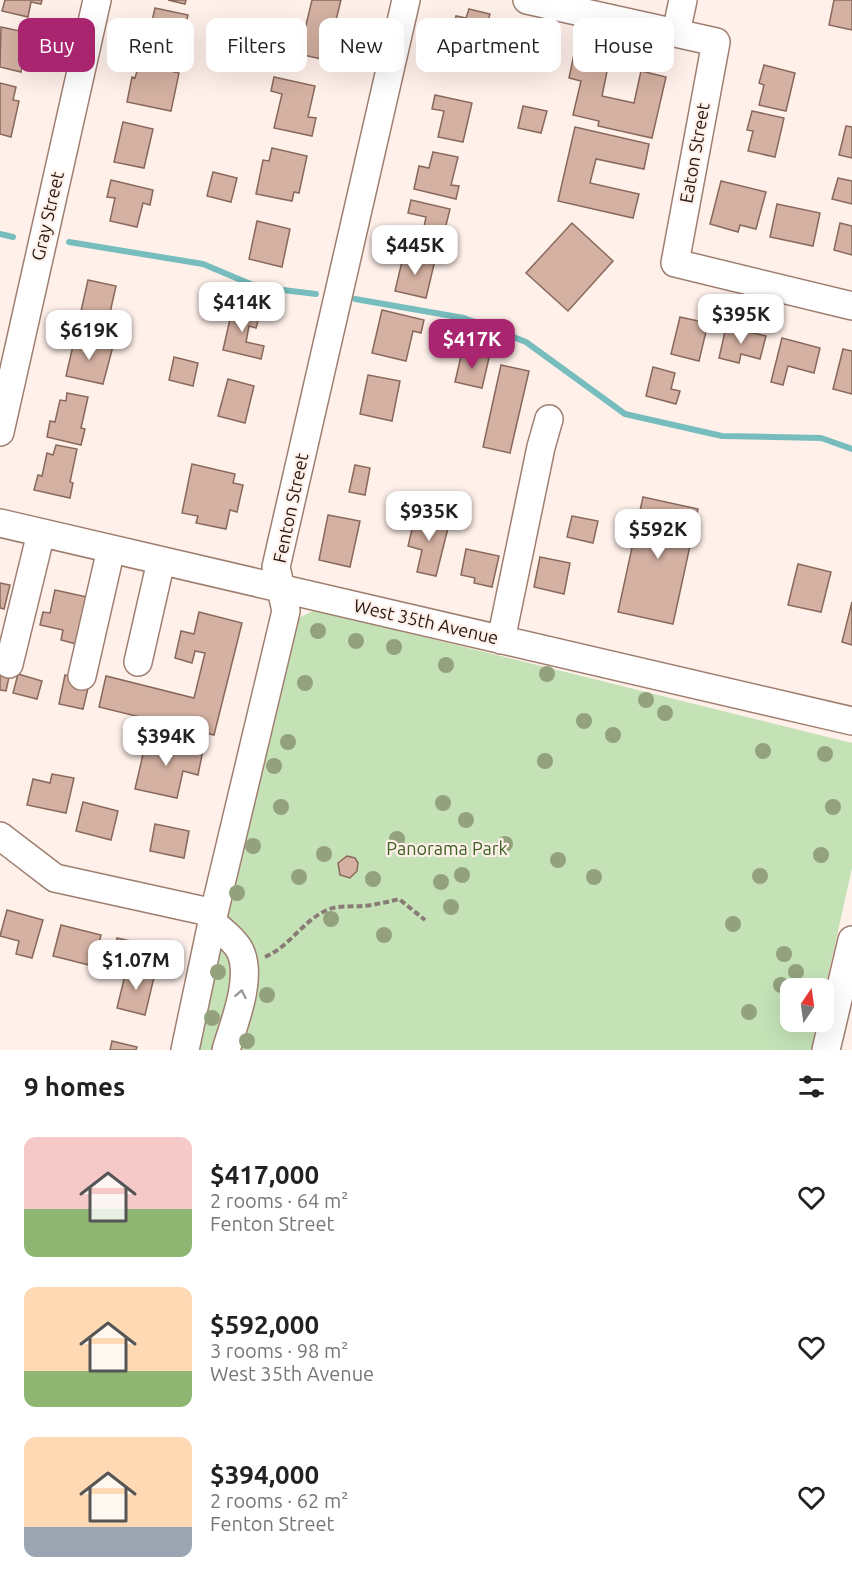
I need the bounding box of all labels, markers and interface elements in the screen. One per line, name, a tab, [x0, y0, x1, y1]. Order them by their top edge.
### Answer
chip: Buy	[18, 18, 95, 72]
chip: Rent	[107, 18, 194, 72]
chip: Filters	[206, 18, 307, 72]
chip: New	[319, 18, 404, 72]
chip: Apartment	[416, 18, 561, 72]
chip: House	[573, 18, 674, 72]
street label: Eaton Street	[675, 101, 713, 205]
street label: Gray Street	[27, 169, 67, 262]
pin: $445K	[373, 225, 457, 276]
text: $445K	[386, 233, 444, 256]
pin: $414K	[200, 282, 284, 333]
text: $414K	[213, 290, 271, 313]
pin: $395K	[699, 294, 783, 345]
text: $395K	[712, 302, 770, 325]
pin: $619K	[47, 310, 131, 361]
text: $619K	[60, 318, 118, 341]
pin: $417K	[430, 319, 514, 370]
text: $417K	[443, 327, 501, 350]
street label: Fenton Street	[269, 451, 311, 565]
pin: $935K	[387, 491, 471, 542]
text: $935K	[400, 499, 458, 522]
pin: $592K	[616, 509, 700, 560]
text: $592K	[629, 517, 687, 540]
street label: West 35th Avenue	[352, 595, 500, 647]
pin: $394K	[124, 716, 208, 767]
text: $394K	[137, 724, 195, 747]
park label: Panorama Park	[386, 838, 508, 858]
pin: $1.07M	[87, 940, 185, 991]
text: $1.07M	[102, 948, 170, 971]
north arrow	[780, 978, 834, 1032]
map controls	[780, 978, 834, 1032]
one-way arrow	[234, 989, 247, 999]
icon: filters	[795, 1070, 828, 1103]
text: 9 homes	[24, 1072, 125, 1101]
text: $417,000	[210, 1160, 319, 1189]
icon: home	[72, 1161, 144, 1233]
icon: heart	[795, 1181, 828, 1214]
text: 2 rooms · 64 m²	[210, 1189, 348, 1212]
text: Fenton Street	[210, 1212, 334, 1235]
text: $592,000	[210, 1310, 319, 1339]
icon: home	[72, 1311, 144, 1383]
icon: heart	[795, 1331, 828, 1364]
text: 3 rooms · 98 m²	[210, 1339, 348, 1362]
text: West 35th Avenue	[210, 1362, 374, 1385]
text: $394,000	[210, 1460, 319, 1489]
icon: home	[72, 1461, 144, 1533]
icon: heart	[795, 1481, 828, 1514]
text: 2 rooms · 62 m²	[210, 1489, 348, 1512]
text: Fenton Street	[210, 1512, 334, 1535]

